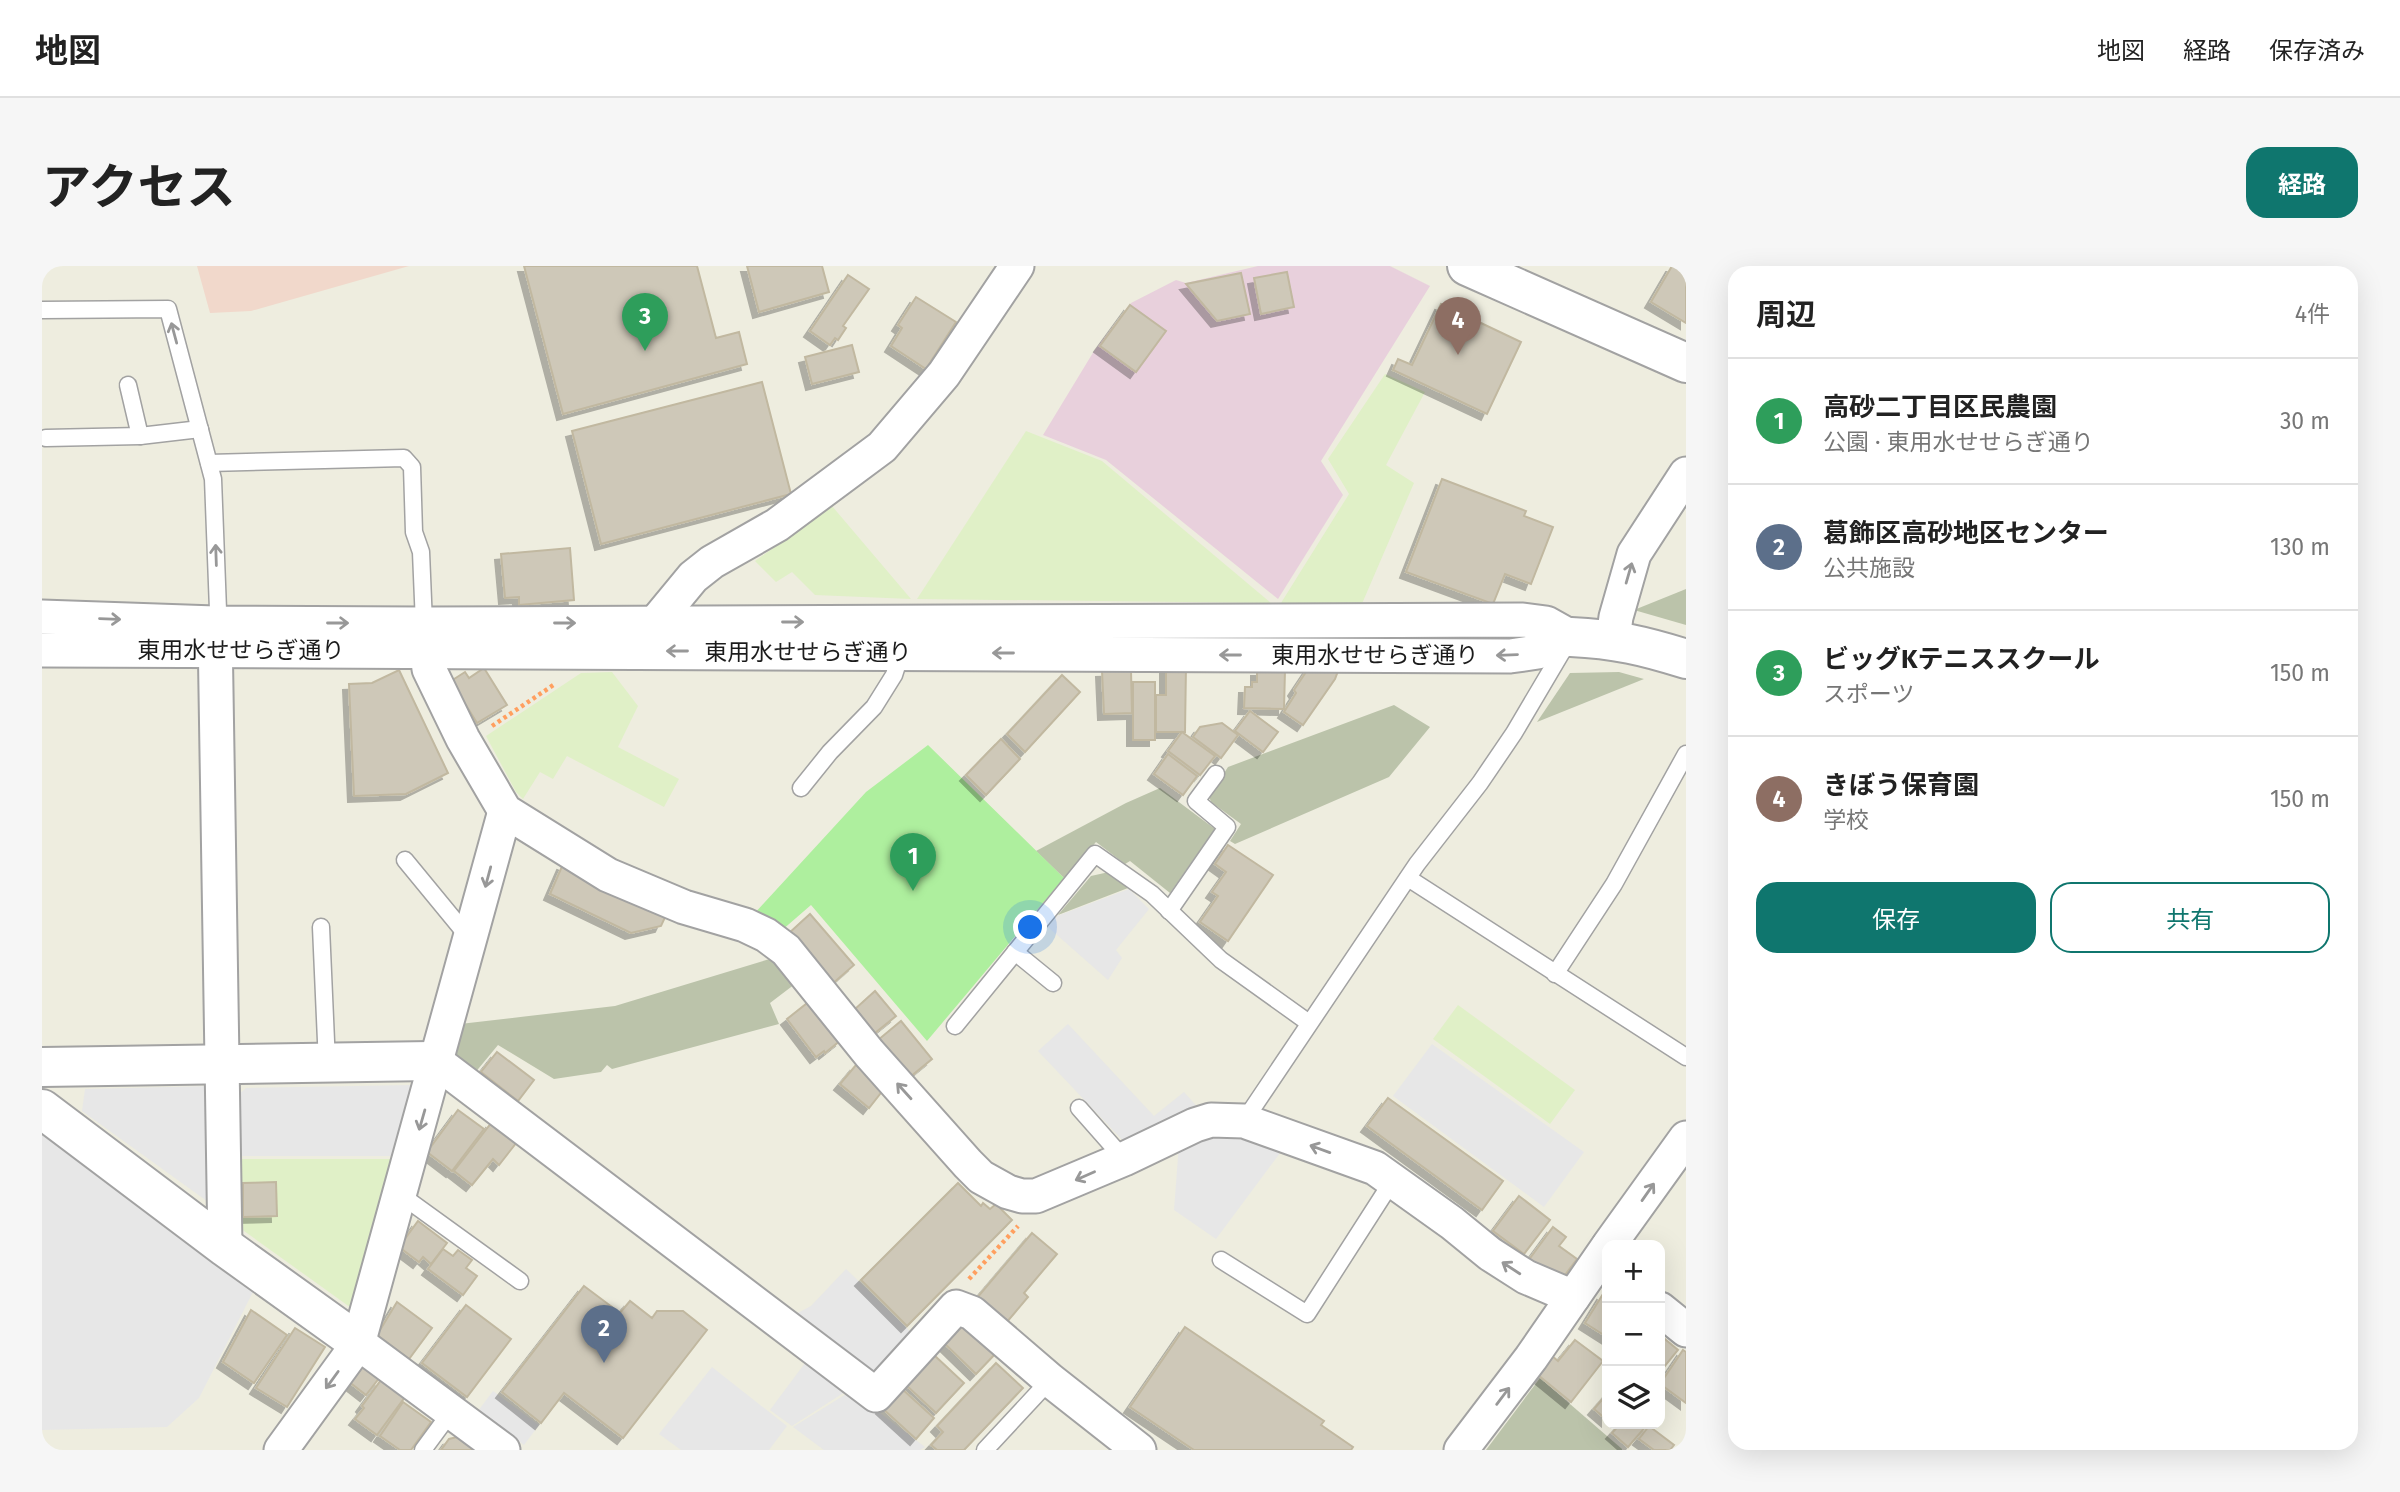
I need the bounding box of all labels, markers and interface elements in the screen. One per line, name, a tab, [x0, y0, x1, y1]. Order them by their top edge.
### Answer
text: 地図	[35, 31, 101, 71]
text: 地図	[2097, 37, 2145, 65]
text: 経路	[2183, 37, 2231, 65]
text: 保存済み	[2269, 37, 2365, 65]
button: 経路	[2246, 147, 2358, 218]
text: アクセス	[42, 158, 236, 217]
pin: 3	[622, 293, 668, 351]
pin: 4	[1435, 297, 1481, 355]
text: 周辺	[1756, 297, 1816, 333]
text: 4件	[2295, 300, 2330, 328]
one-way arrow	[167, 322, 180, 344]
text: 高砂二丁目区民農園	[1823, 392, 2057, 423]
text: 1	[1774, 407, 1784, 435]
text: 30 m	[2280, 407, 2330, 435]
text: 公園 · 東用水せせらぎ通り	[1823, 428, 2094, 456]
text: 葛飾区高砂地区センター	[1823, 518, 2109, 549]
text: 2	[1773, 533, 1785, 561]
text: 130 m	[2270, 533, 2330, 561]
one-way arrow	[209, 544, 222, 567]
text: 公共施設	[1823, 554, 1915, 582]
one-way arrow	[1623, 562, 1636, 584]
one-way arrow	[98, 613, 121, 626]
one-way arrow	[781, 615, 804, 629]
one-way arrow	[326, 616, 349, 630]
one-way arrow	[553, 616, 576, 630]
street label: 東用水せせらぎ通り	[138, 636, 345, 664]
street label: 東用水せせらぎ通り	[705, 638, 912, 666]
street label: 東用水せせらぎ通り	[1272, 641, 1479, 669]
one-way arrow	[666, 644, 689, 658]
text: ビッグKテニススクール	[1823, 644, 2099, 675]
one-way arrow	[991, 646, 1014, 660]
one-way arrow	[1219, 648, 1242, 661]
one-way arrow	[1495, 649, 1518, 662]
text: 3	[1773, 659, 1785, 687]
text: 150 m	[2270, 659, 2330, 687]
text: スポーツ	[1823, 680, 1915, 708]
text: きぼう保育園	[1823, 770, 1979, 801]
text: 4	[1773, 785, 1786, 813]
text: 150 m	[2270, 785, 2330, 813]
text: 学校	[1823, 806, 1869, 834]
pin: 1	[890, 833, 936, 891]
one-way arrow	[481, 866, 494, 888]
button: 保存	[1756, 882, 2036, 953]
button: 共有	[2050, 882, 2330, 953]
your location	[1013, 910, 1047, 944]
one-way arrow	[896, 1082, 912, 1100]
one-way arrow	[414, 1109, 427, 1131]
one-way arrow	[1309, 1141, 1331, 1154]
one-way arrow	[1074, 1170, 1096, 1183]
one-way arrow	[1640, 1182, 1655, 1201]
map controls	[1602, 1240, 1665, 1429]
button: +	[1602, 1240, 1665, 1303]
one-way arrow	[1502, 1260, 1522, 1274]
button: −	[1602, 1303, 1665, 1366]
pin: 2	[581, 1305, 627, 1363]
button: layers	[1602, 1366, 1665, 1429]
one-way arrow	[325, 1370, 340, 1388]
one-way arrow	[1495, 1387, 1510, 1406]

